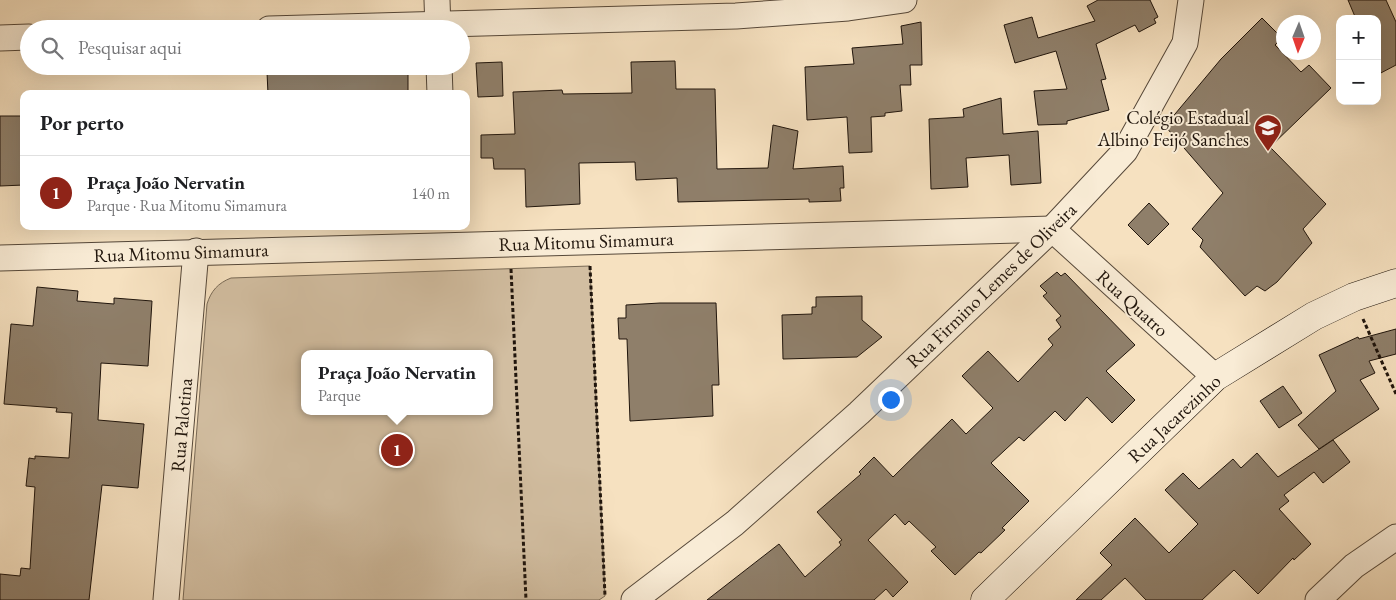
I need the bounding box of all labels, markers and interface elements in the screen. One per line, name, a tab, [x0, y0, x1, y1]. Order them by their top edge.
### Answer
north arrow	[1276, 15, 1321, 60]
map controls	[1336, 15, 1381, 105]
button: +	[1336, 15, 1381, 60]
search box	[20, 20, 470, 75]
icon: search	[38, 34, 66, 62]
text: Pesquisar aqui	[78, 35, 182, 60]
button: −	[1336, 60, 1381, 105]
place label: Colégio Estadual Albino Feijó Sanches	[1096, 105, 1249, 152]
text: Por perto	[40, 109, 124, 136]
school or university icon: Colégio Estadual Albino Feijó Sanches	[1253, 113, 1283, 152]
text: Praça João Nervatin	[87, 170, 245, 195]
text: 1	[52, 183, 60, 204]
text: 140 m	[411, 183, 450, 204]
text: Parque · Rua Mitomu Simamura	[87, 195, 287, 216]
street label: Rua Firmino Lemes de Oliveira	[901, 197, 1082, 373]
street label: Rua Mitomu Simamura	[498, 226, 674, 257]
street label: Rua Mitomu Simamura	[93, 237, 269, 268]
street label: Rua Quatro	[1091, 264, 1174, 342]
popup	[301, 350, 493, 415]
text: Praça João Nervatin	[318, 360, 476, 385]
street label: Rua Jacarezinho	[1122, 369, 1226, 468]
street label: Rua Palotina	[165, 377, 198, 473]
text: Parque	[318, 385, 361, 406]
your location	[878, 387, 904, 413]
pin: 1	[381, 431, 413, 469]

